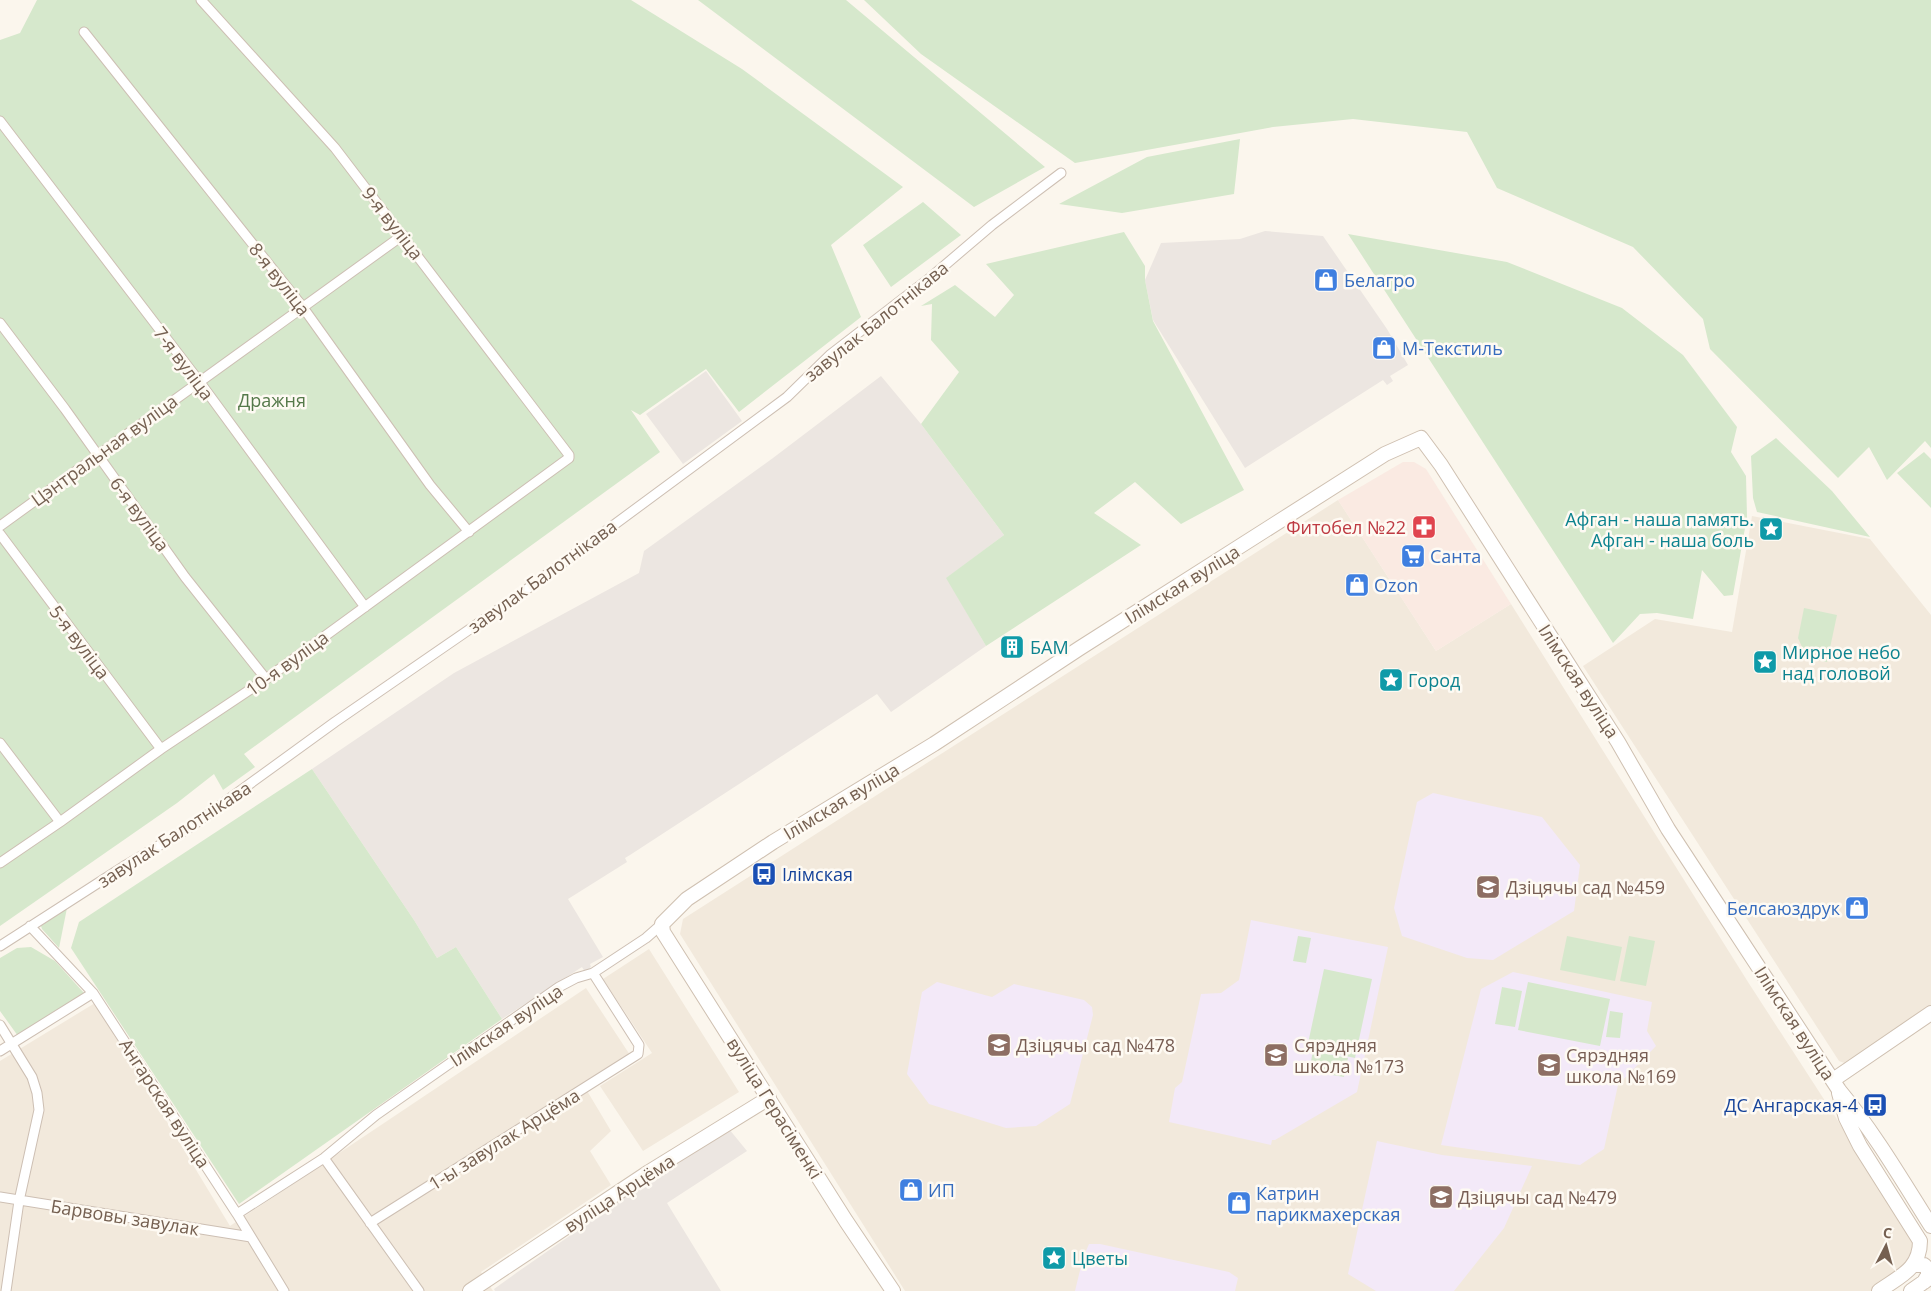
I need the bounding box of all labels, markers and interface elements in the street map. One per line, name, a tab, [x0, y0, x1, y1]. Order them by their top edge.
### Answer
street label: 9-я вуліца	[357, 182, 429, 264]
street label: 8-я вуліца	[244, 238, 316, 320]
street label: завулак Балотнікава	[799, 255, 953, 387]
shop icon: Белагро	[1313, 267, 1339, 293]
place label: Белагро	[1344, 268, 1415, 292]
street label: 7-я вуліца	[148, 321, 220, 405]
shop icon: М-Текстиль	[1371, 335, 1397, 361]
place label: М-Текстиль	[1402, 336, 1503, 360]
park label: Дражня	[238, 388, 306, 412]
street label: Цэнтральная вуліца	[26, 389, 182, 511]
street label: 6-я вуліца	[105, 472, 175, 556]
place label: Афган - наша память. Афган - наша боль	[1565, 507, 1754, 552]
street label: завулак Балотнікава	[463, 514, 621, 638]
pharmacy icon: Фитобел №22	[1411, 514, 1437, 540]
place label: Фитобел №22	[1286, 515, 1406, 539]
place icon: Афган - наша память. Афган - наша боль	[1758, 516, 1784, 542]
street label: Ілімская вуліца	[1120, 539, 1244, 629]
supermarket icon: Санта	[1400, 543, 1426, 569]
place label: Санта	[1430, 544, 1481, 568]
shop icon: Ozon	[1344, 572, 1370, 598]
place label: Ozon	[1374, 573, 1418, 597]
street label: 5-я вуліца	[44, 600, 116, 684]
street label: Ілімская вуліца	[1533, 619, 1625, 743]
street label: 10-я вуліца	[241, 625, 333, 701]
building icon: БАМ	[999, 634, 1025, 660]
place label: БАМ	[1030, 635, 1069, 659]
place label: Мирное небо над головой	[1782, 640, 1901, 685]
place icon: Мирное небо над головой	[1752, 649, 1778, 675]
place icon: Город	[1378, 667, 1404, 693]
place label: Город	[1408, 668, 1460, 692]
street label: Ілімская вуліца	[779, 757, 903, 845]
street label: завулак Балотнікава	[93, 775, 255, 893]
bus stop icon: Ілімская	[751, 861, 777, 887]
place label: Ілімская	[782, 862, 853, 886]
school or university icon: Дзіцячы сад №459	[1475, 874, 1501, 900]
place label: Дзіцячы сад №459	[1506, 875, 1665, 899]
shop icon: Белсаюздрук	[1844, 895, 1870, 921]
place label: Белсаюздрук	[1727, 896, 1841, 920]
street label: Ілімская вуліца	[1749, 961, 1841, 1085]
street label: Ілімская вуліца	[445, 978, 567, 1072]
school or university icon: Дзіцячы сад №478	[986, 1032, 1012, 1058]
street label: вуліца Герасіменкі	[722, 1033, 828, 1183]
place label: Дзіцячы сад №478	[1016, 1033, 1175, 1057]
place label: Сярэдняя школа №173	[1294, 1033, 1404, 1078]
street label: Ангарская вуліца	[114, 1034, 216, 1172]
school or university icon: Сярэдняя школа №173	[1263, 1042, 1289, 1068]
place label: Сярэдняя школа №169	[1566, 1043, 1676, 1088]
school or university icon: Сярэдняя школа №169	[1536, 1052, 1562, 1078]
street label: 1-ы завулак Арцёма	[424, 1083, 584, 1195]
bus stop icon: ДС Ангарская-4	[1862, 1092, 1888, 1118]
place label: ДС Ангарская-4	[1724, 1093, 1858, 1117]
street label: вуліца Арцёма	[559, 1148, 679, 1238]
shop icon: ИП	[898, 1177, 924, 1203]
place label: ИП	[928, 1178, 955, 1202]
place label: Катрин парикмахерская	[1256, 1181, 1401, 1226]
school or university icon: Дзіцячы сад №479	[1428, 1184, 1454, 1210]
place label: Дзіцячы сад №479	[1458, 1185, 1617, 1209]
shop icon: Катрин парикмахерская	[1226, 1190, 1252, 1216]
street label: Барвовы завулак	[49, 1193, 201, 1241]
north arrow	[1861, 1221, 1911, 1271]
text: С	[1882, 1223, 1893, 1242]
place icon: Цветы	[1041, 1245, 1067, 1271]
place label: Цветы	[1072, 1246, 1128, 1270]

